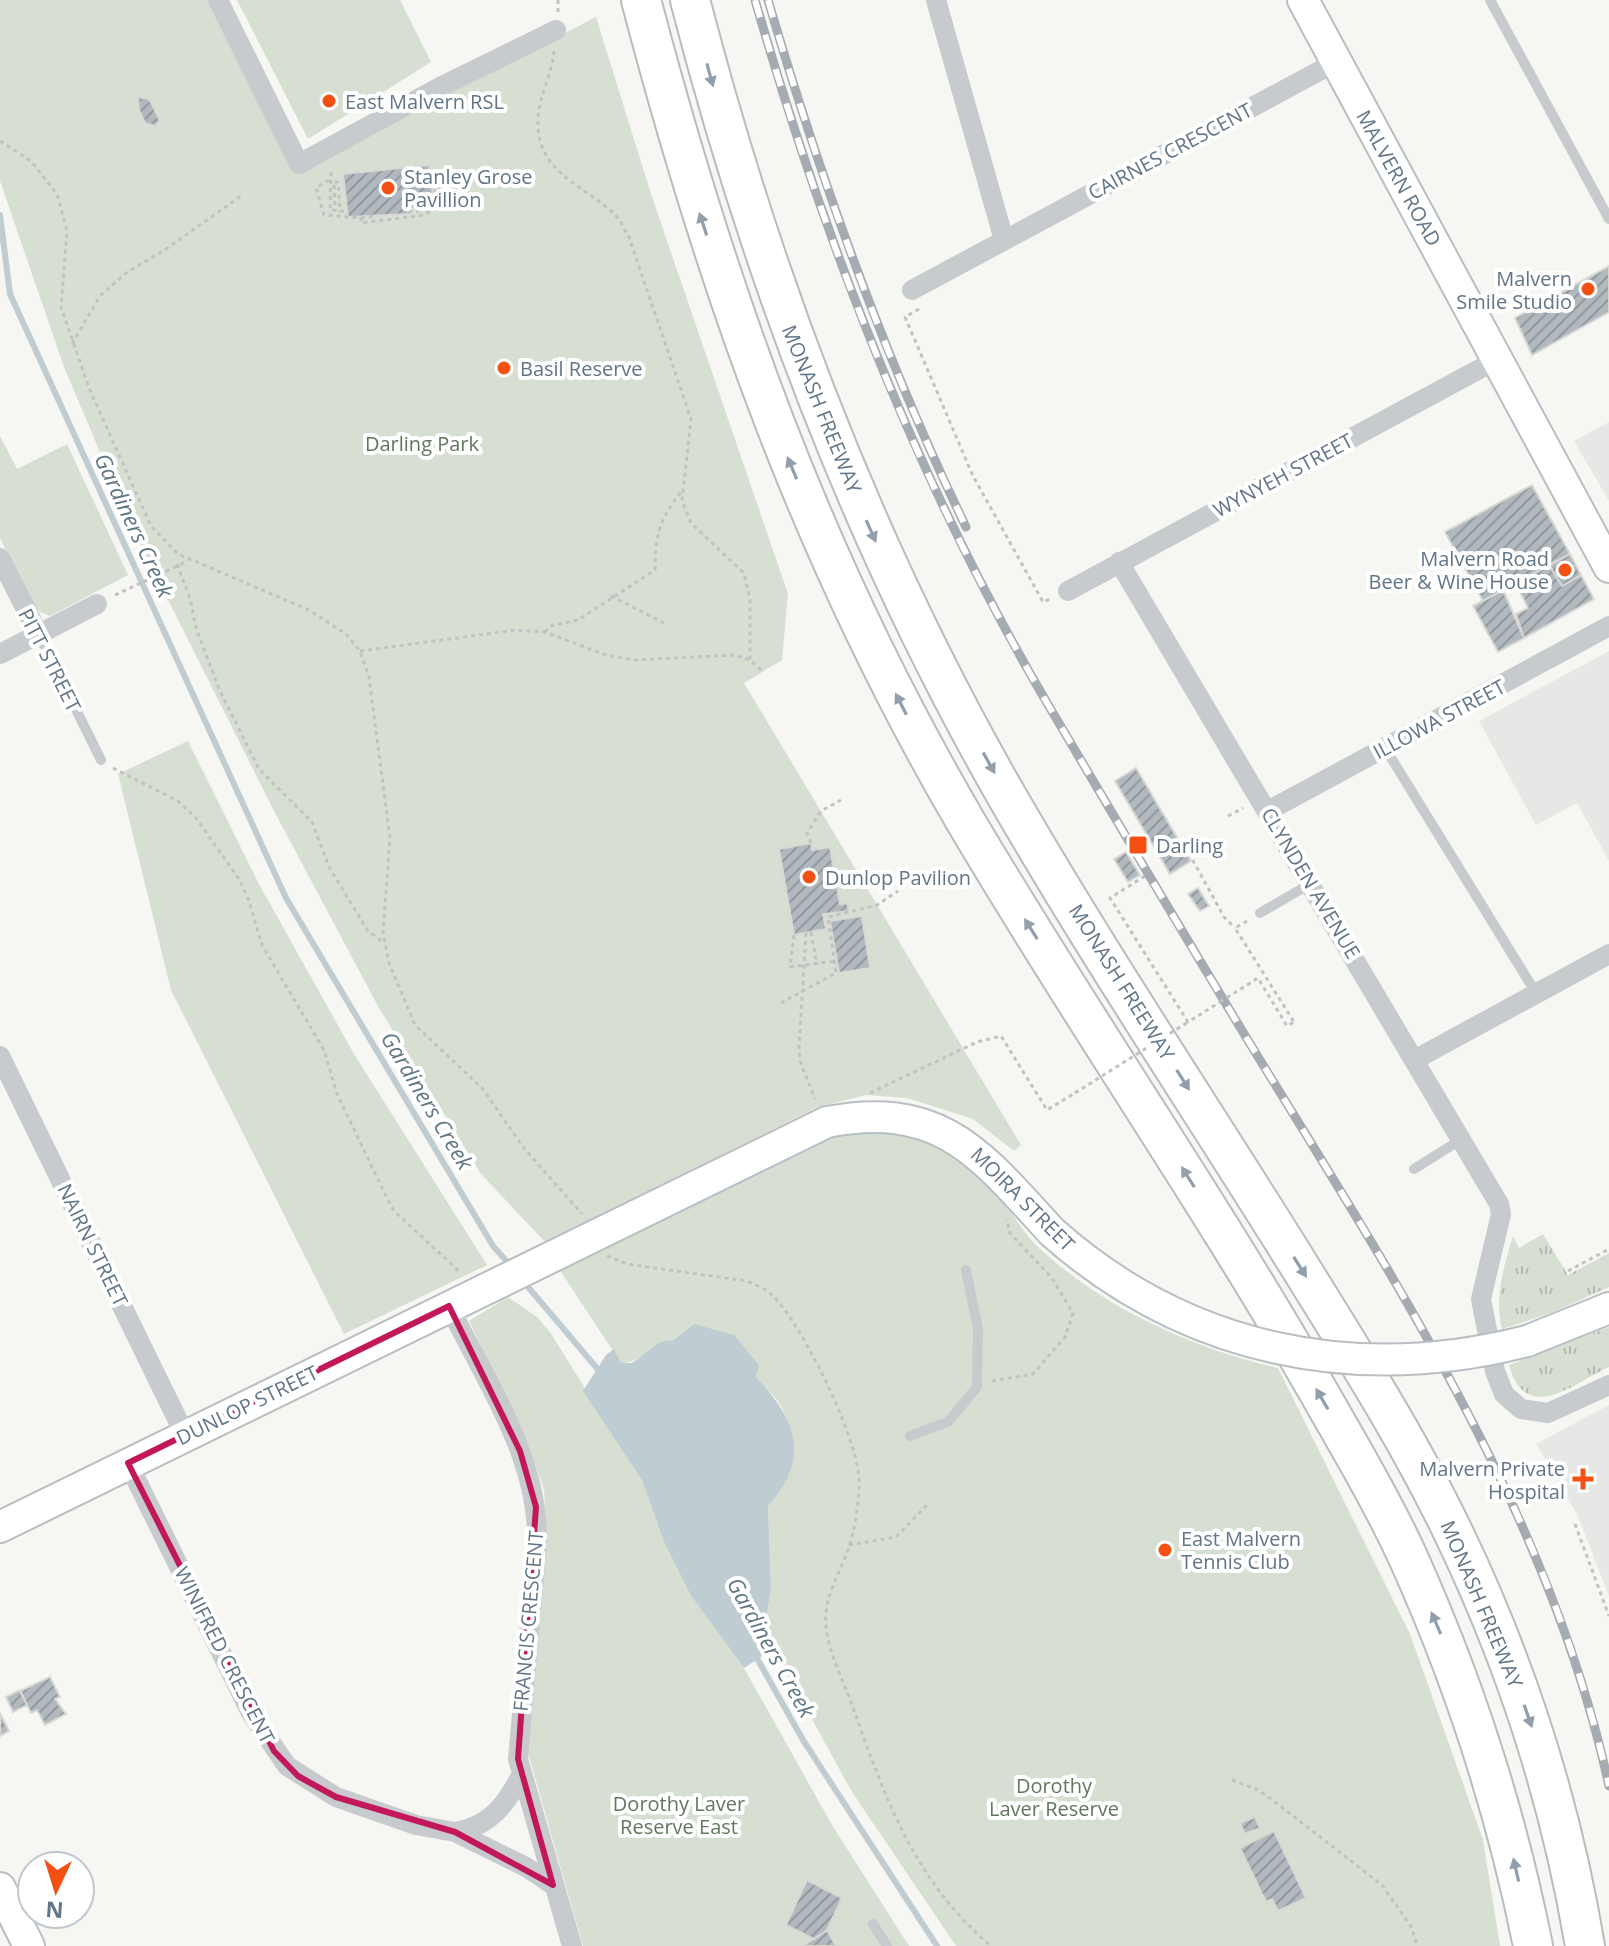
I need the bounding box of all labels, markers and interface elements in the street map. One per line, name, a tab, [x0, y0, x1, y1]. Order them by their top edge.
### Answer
one-way arrow	[704, 64, 717, 88]
place label: East Malvern RSL	[345, 88, 504, 115]
marker: East Malvern RSL	[320, 92, 338, 110]
street label: CAIRNES CRESCENT	[1083, 96, 1257, 206]
street label: MALVERN ROAD	[1350, 105, 1448, 251]
place label: Stanley Grose Pavillion	[404, 163, 532, 213]
marker: Stanley Grose Pavillion	[379, 179, 397, 197]
one-way arrow	[696, 211, 709, 235]
place label: Malvern Smile Studio	[1456, 265, 1572, 315]
marker: Malvern Smile Studio	[1579, 280, 1597, 298]
street label: MONASH FREEWAY	[776, 321, 868, 498]
place label: Basil Reserve	[520, 355, 643, 382]
marker: Basil Reserve	[495, 359, 513, 377]
street label: WYNYEH STREET	[1208, 427, 1358, 523]
park label: Darling Park	[365, 430, 480, 457]
water label: Gardiners Creek	[88, 448, 182, 603]
one-way arrow	[785, 456, 798, 480]
one-way arrow	[865, 519, 878, 543]
place label: Malvern Road Beer & Wine House	[1368, 545, 1549, 595]
marker: Malvern Road Beer & Wine House	[1556, 561, 1574, 579]
street label: PITT STREET	[12, 604, 88, 716]
street label: ILLOWA STREET	[1368, 673, 1510, 765]
one-way arrow	[894, 692, 908, 715]
one-way arrow	[981, 752, 995, 774]
street label: CLYNDEN AVENUE	[1255, 803, 1367, 963]
place label: Darling	[1156, 832, 1223, 859]
marker: Darling	[1127, 834, 1149, 856]
place label: Dunlop Pavilion	[825, 864, 971, 891]
marker: Dunlop Pavilion	[800, 868, 818, 886]
street label: MONASH FREEWAY	[1063, 899, 1181, 1066]
one-way arrow	[1025, 918, 1039, 940]
water label: Gardiners Creek	[375, 1025, 482, 1176]
one-way arrow	[1176, 1069, 1190, 1091]
street label: MOIRA STREET	[965, 1141, 1081, 1257]
one-way arrow	[1181, 1166, 1195, 1188]
street label: NAIRN STREET	[52, 1179, 134, 1311]
one-way arrow	[1293, 1256, 1307, 1278]
street label: DUNLOP STREET	[171, 1359, 323, 1451]
one-way arrow	[1316, 1388, 1329, 1411]
place label: Malvern Private Hospital	[1419, 1455, 1565, 1505]
marker: Malvern Private Hospital	[1572, 1468, 1594, 1490]
street label: MONASH FREEWAY	[1435, 1516, 1530, 1693]
place label: East Malvern Tennis Club	[1181, 1525, 1301, 1575]
street label: FRANCIS CRESCENT	[507, 1529, 549, 1713]
marker: East Malvern Tennis Club	[1156, 1541, 1174, 1559]
street label: WINIFRED CRESCENT	[169, 1562, 281, 1748]
water label: Gardiners Creek	[721, 1571, 824, 1724]
one-way arrow	[1429, 1611, 1442, 1635]
one-way arrow	[1522, 1704, 1535, 1728]
park label: Dorothy Laver Reserve	[989, 1772, 1119, 1822]
park label: Dorothy Laver Reserve East	[613, 1790, 745, 1840]
north arrow	[16, 1850, 96, 1930]
one-way arrow	[1509, 1857, 1522, 1882]
text: N	[45, 1895, 65, 1927]

